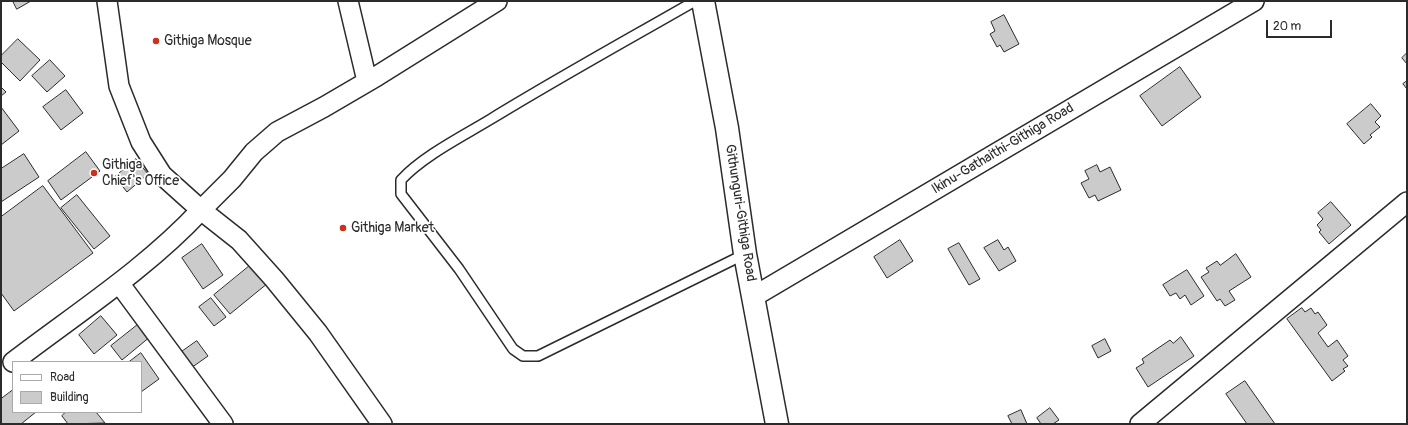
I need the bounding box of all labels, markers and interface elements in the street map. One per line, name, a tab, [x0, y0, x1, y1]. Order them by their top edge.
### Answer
scale bar	[1268, 12, 1334, 38]
text: 20 m	[1273, 19, 1301, 34]
place label: Githiga Mosque	[164, 33, 252, 49]
marker: Githiga Mosque	[151, 36, 161, 46]
street label: Ikinu-Gathaithi-Githiga Road	[929, 100, 1077, 198]
street label: Githunguri-Githiga Road	[721, 143, 759, 283]
place label: Githiga Chief's Office	[102, 157, 179, 190]
marker: Githiga Chief's Office	[89, 168, 99, 178]
place label: Githiga Market	[351, 220, 434, 236]
marker: Githiga Market	[338, 223, 348, 233]
legend	[12, 361, 142, 413]
text: Road	[50, 370, 75, 385]
text: Building	[50, 390, 89, 405]

